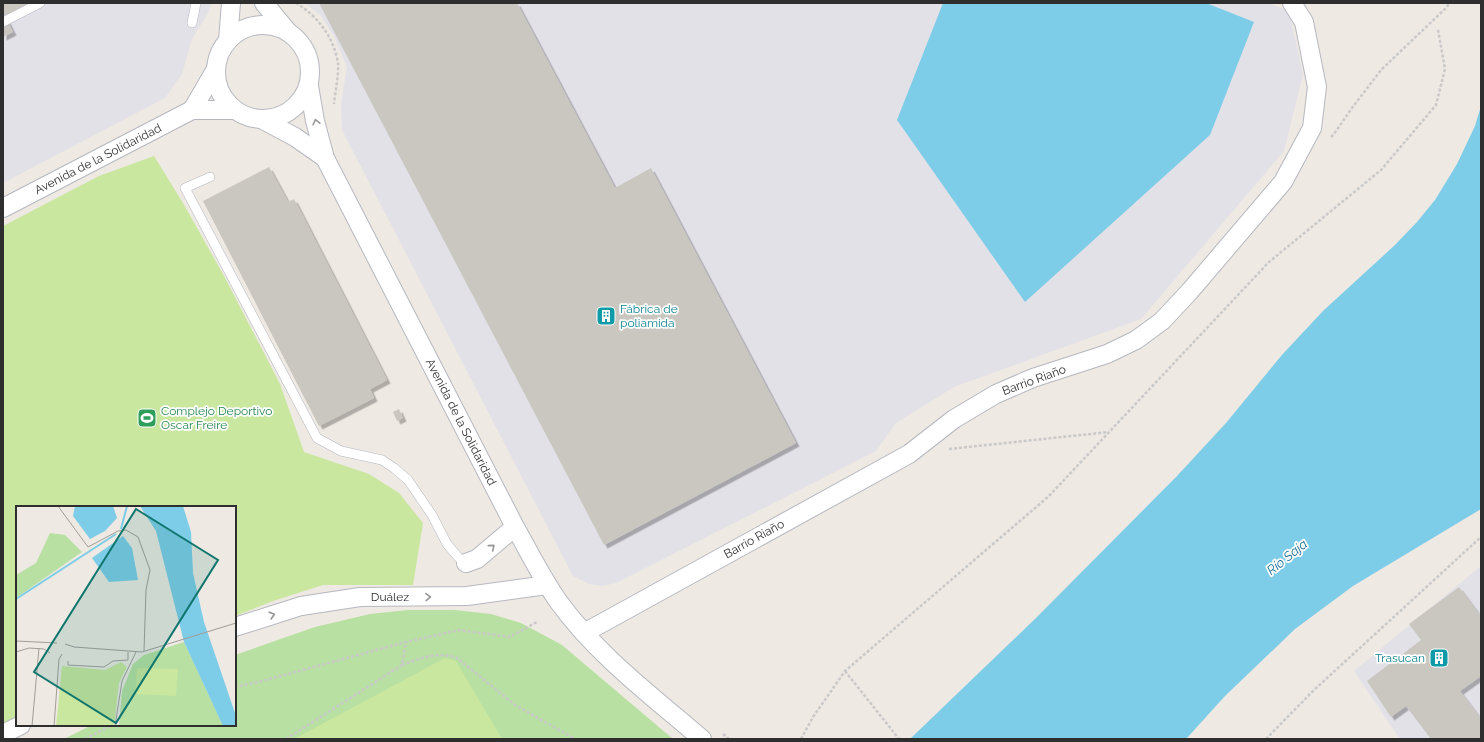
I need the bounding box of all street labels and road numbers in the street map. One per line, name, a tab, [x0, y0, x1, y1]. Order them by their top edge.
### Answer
street label: Avenida de la Solidaridad	[32, 121, 164, 197]
street label: Avenida de la Solidaridad	[423, 356, 499, 488]
street label: Barrio Riaño	[1000, 362, 1068, 398]
street label: Barrio Riaño	[721, 517, 787, 561]
street label: Duález	[371, 590, 409, 604]

